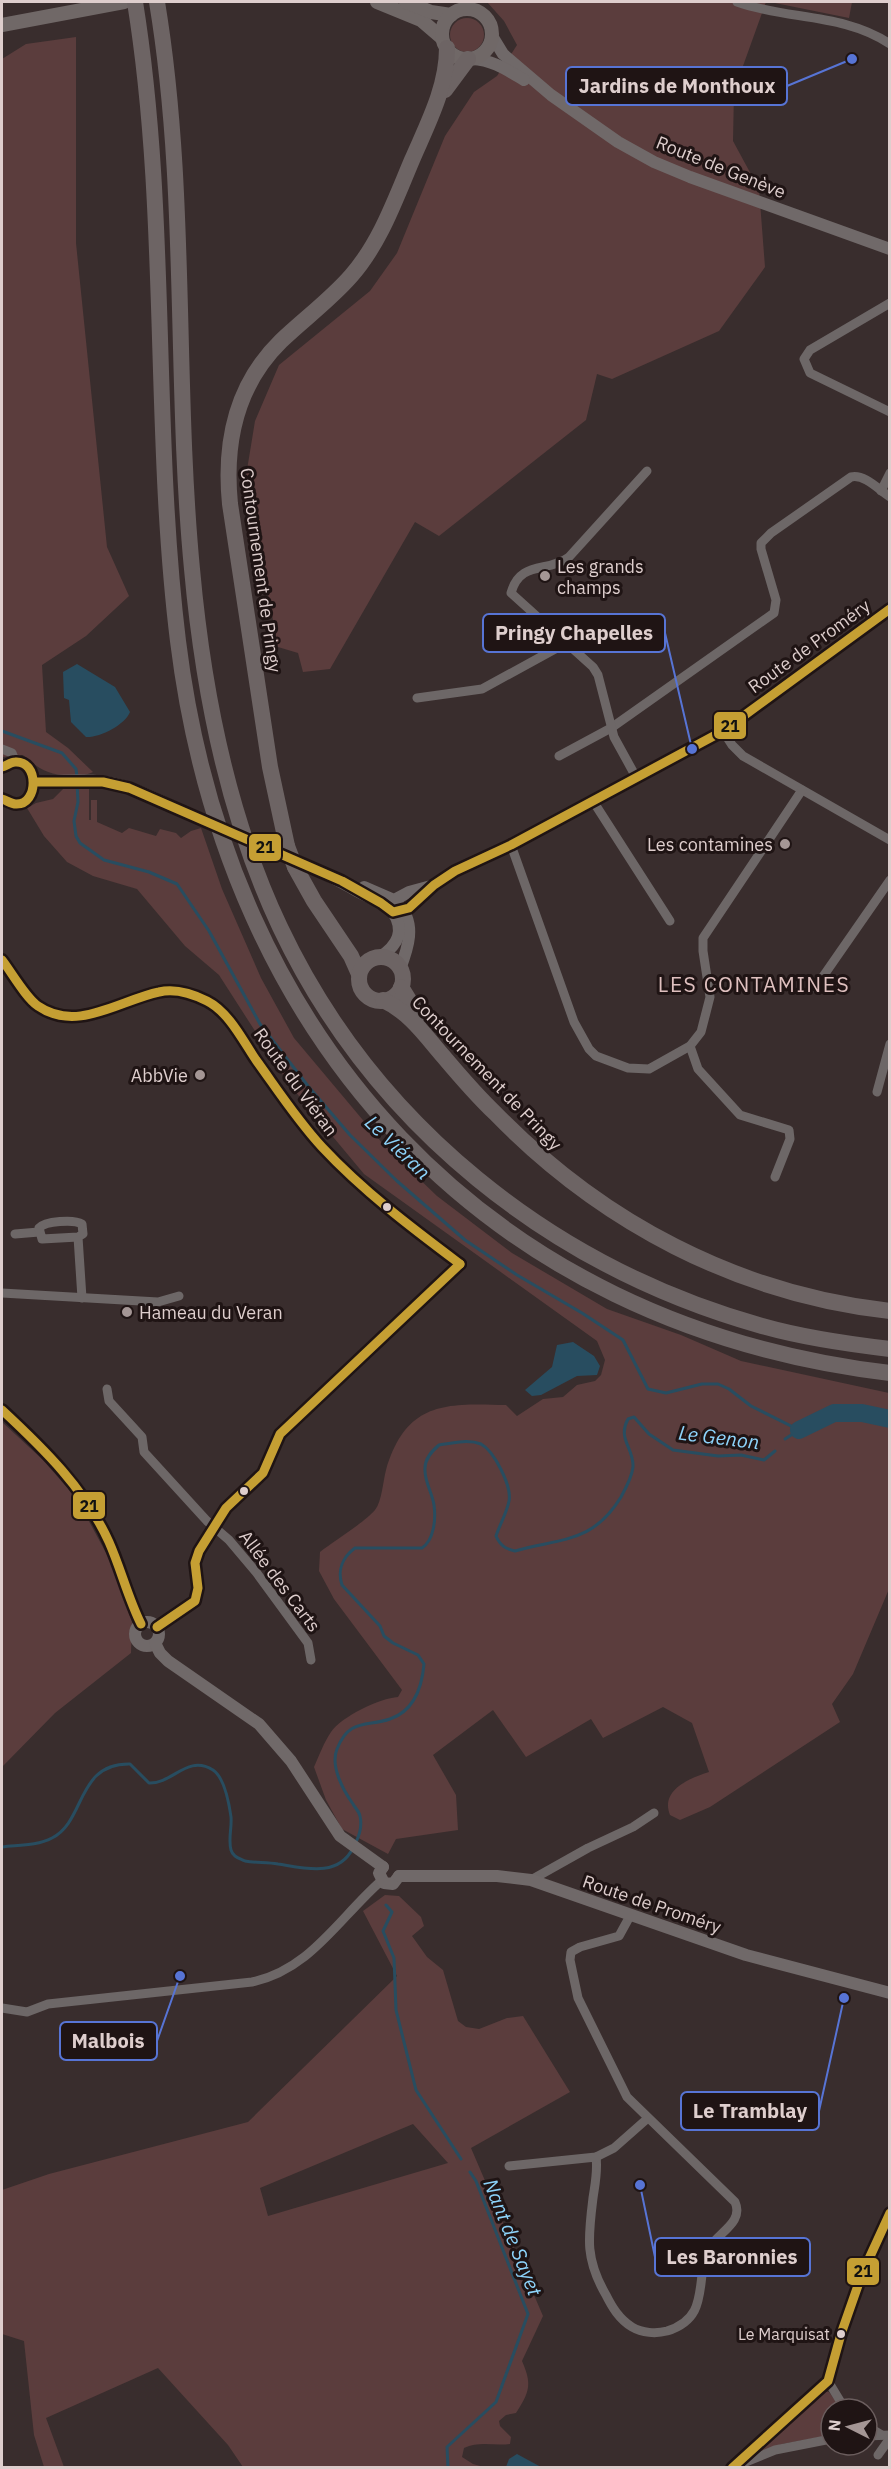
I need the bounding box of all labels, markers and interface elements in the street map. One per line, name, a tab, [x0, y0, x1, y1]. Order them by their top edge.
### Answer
callout: Jardins de Monthoux	[566, 67, 787, 105]
text: Jardins de Monthoux	[579, 72, 775, 99]
street label: Route de Genève	[653, 131, 789, 203]
street label: Contournement de Pringy	[235, 466, 287, 674]
place label: Les grands champs	[557, 555, 644, 599]
marker: Les grands champs	[538, 569, 552, 583]
street label: Route de Proméry	[744, 594, 875, 698]
callout: Pringy Chapelles	[483, 614, 665, 652]
text: Pringy Chapelles	[495, 619, 653, 646]
line badge: 21	[713, 711, 747, 740]
text: 21	[720, 716, 740, 736]
line badge: 21	[248, 833, 282, 862]
place label: Les contamines	[647, 833, 773, 856]
text: 21	[255, 837, 275, 857]
marker: Les contamines	[778, 837, 792, 851]
district label: LES CONTAMINES	[658, 970, 850, 998]
street label: Contournement de Pringy	[407, 991, 567, 1155]
street label: Route du Viéran	[249, 1023, 343, 1141]
place label: AbbVie	[131, 1064, 188, 1087]
marker: AbbVie	[193, 1068, 207, 1082]
water label: Le Viéran	[359, 1109, 437, 1185]
unlabelled marker	[381, 1201, 393, 1213]
place label: Hameau du Veran	[139, 1301, 283, 1324]
marker: Hameau du Veran	[120, 1305, 134, 1319]
water label: Le Genon	[677, 1419, 761, 1455]
unlabelled marker	[238, 1485, 250, 1497]
line badge: 21	[72, 1491, 106, 1520]
text: 21	[79, 1496, 99, 1516]
street label: Allée des Carts	[234, 1526, 326, 1636]
street label: Route de Proméry	[580, 1869, 724, 1939]
callout: Malbois	[60, 2022, 157, 2060]
text: Malbois	[71, 2027, 145, 2054]
callout: Le Tramblay	[681, 2092, 819, 2130]
text: Le Tramblay	[693, 2097, 807, 2124]
water label: Nant de Sayet	[477, 2175, 549, 2300]
callout: Les Baronnies	[655, 2238, 810, 2276]
text: Les Baronnies	[666, 2243, 798, 2270]
line badge: 21	[846, 2257, 880, 2286]
text: 21	[853, 2261, 873, 2281]
place label: Le Marquisat	[738, 2324, 830, 2344]
marker: Le Marquisat	[835, 2328, 847, 2340]
north arrow	[819, 2397, 879, 2457]
text: N	[824, 2419, 845, 2432]

